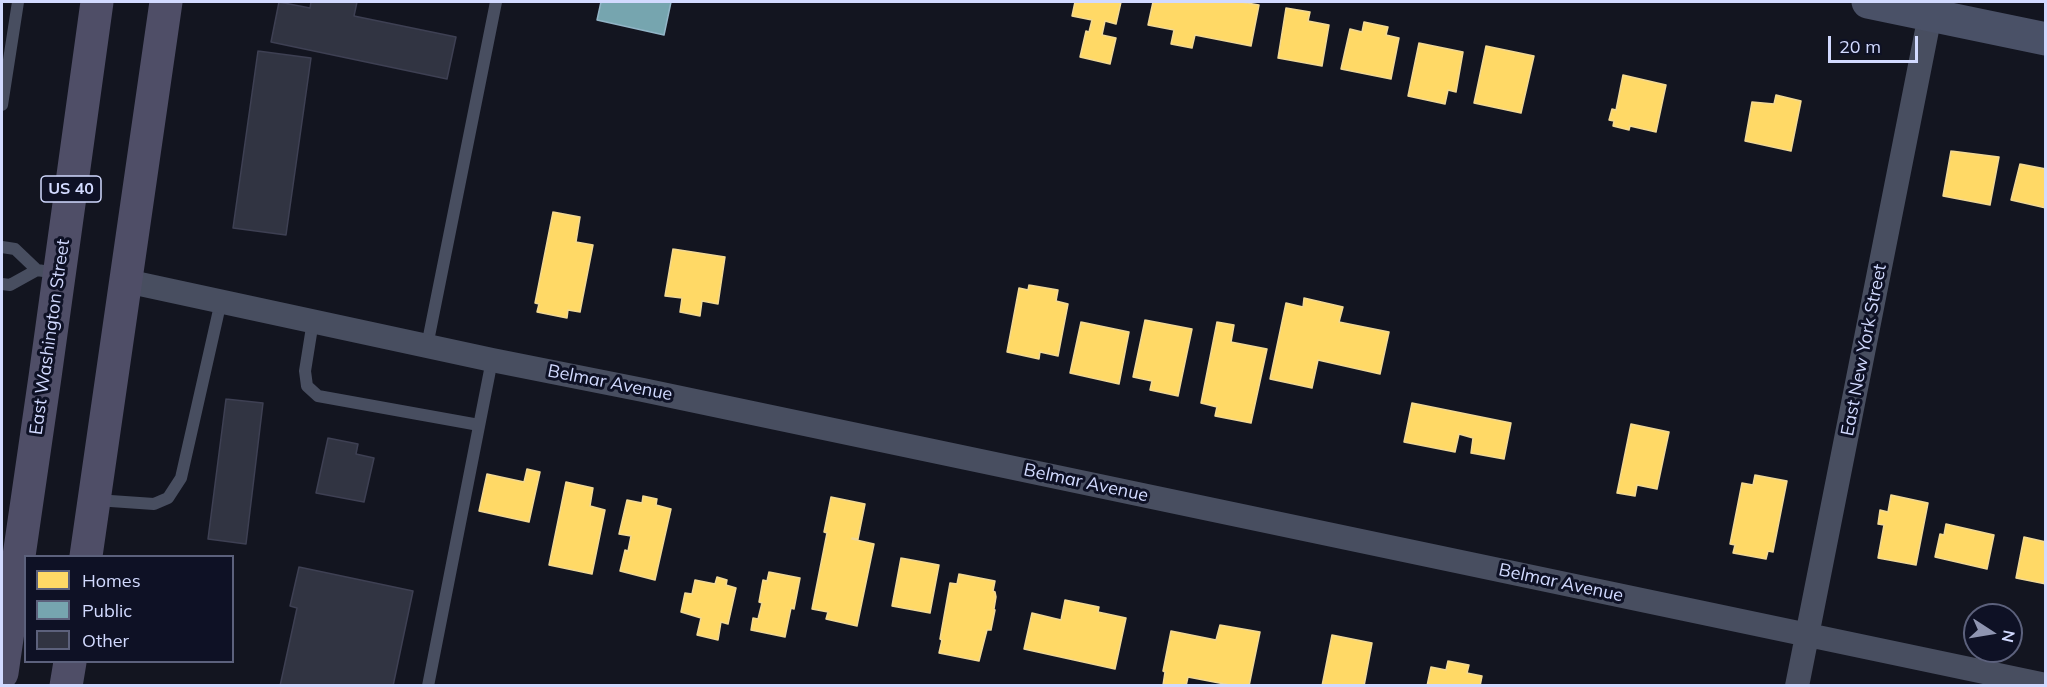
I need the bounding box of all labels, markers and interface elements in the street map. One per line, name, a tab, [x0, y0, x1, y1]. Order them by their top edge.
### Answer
scale bar	[1831, 24, 1921, 62]
text: 20 m	[1839, 35, 1881, 58]
road number: US 40	[41, 176, 101, 202]
street label: East Washington Street	[26, 238, 74, 436]
street label: East New York Street	[1837, 262, 1891, 438]
street label: Belmar Avenue	[546, 360, 674, 406]
street label: Belmar Avenue	[1022, 459, 1150, 507]
legend	[24, 555, 234, 663]
street label: Belmar Avenue	[1497, 559, 1625, 607]
text: Homes	[82, 569, 141, 592]
text: Public	[82, 599, 132, 622]
north arrow	[1963, 603, 2023, 663]
text: N	[1998, 628, 2020, 644]
text: Other	[82, 629, 129, 652]

